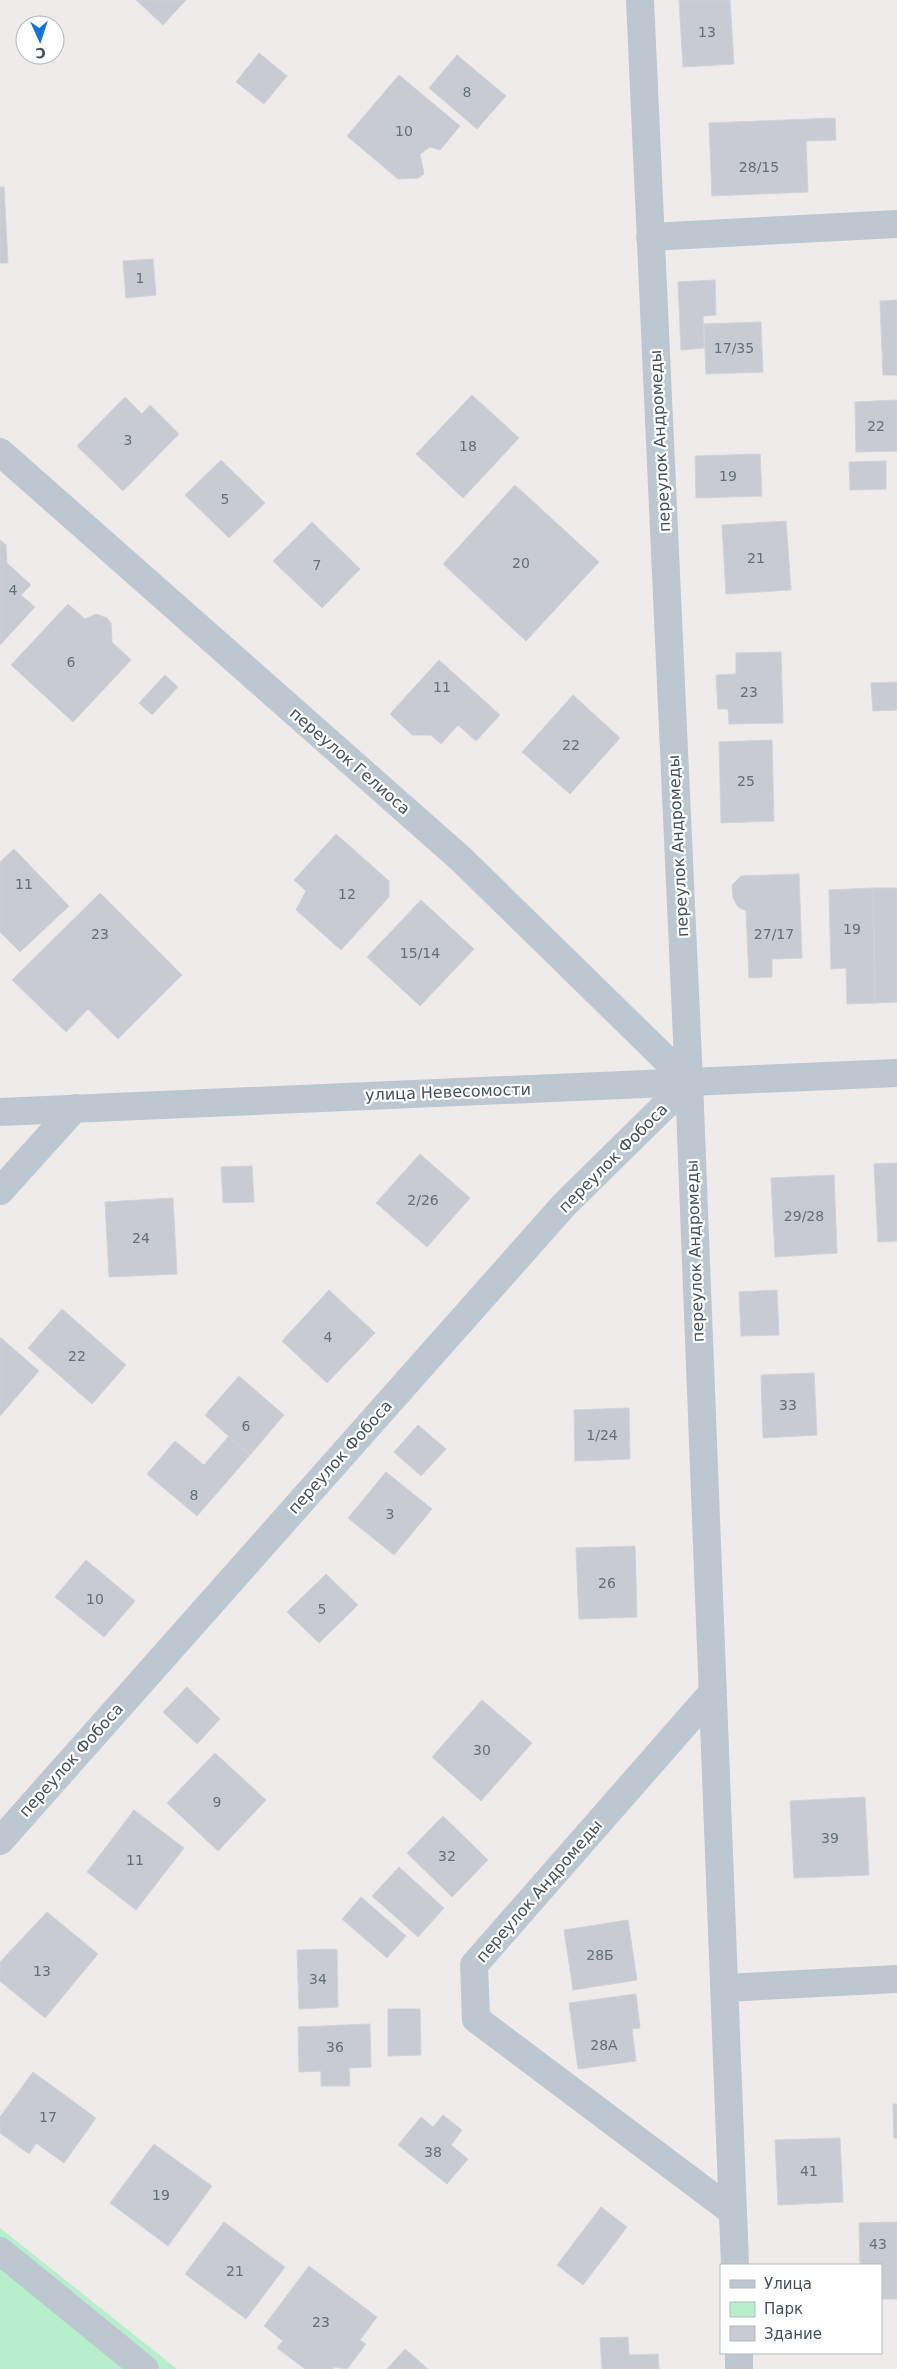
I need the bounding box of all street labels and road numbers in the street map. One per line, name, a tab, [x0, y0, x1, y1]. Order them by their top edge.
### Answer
street label: переулок Андромеды	[646, 349, 674, 533]
street label: переулок Гелиоса	[286, 704, 414, 818]
street label: переулок Андромеды	[664, 754, 692, 938]
street label: улица Невесомости	[365, 1080, 531, 1104]
street label: переулок Фобоса	[555, 1100, 671, 1216]
street label: переулок Андромеды	[682, 1159, 708, 1343]
street label: переулок Фобоса	[284, 1396, 396, 1518]
street label: переулок Фобоса	[15, 1699, 127, 1821]
street label: переулок Андромеды	[472, 1816, 606, 1966]

